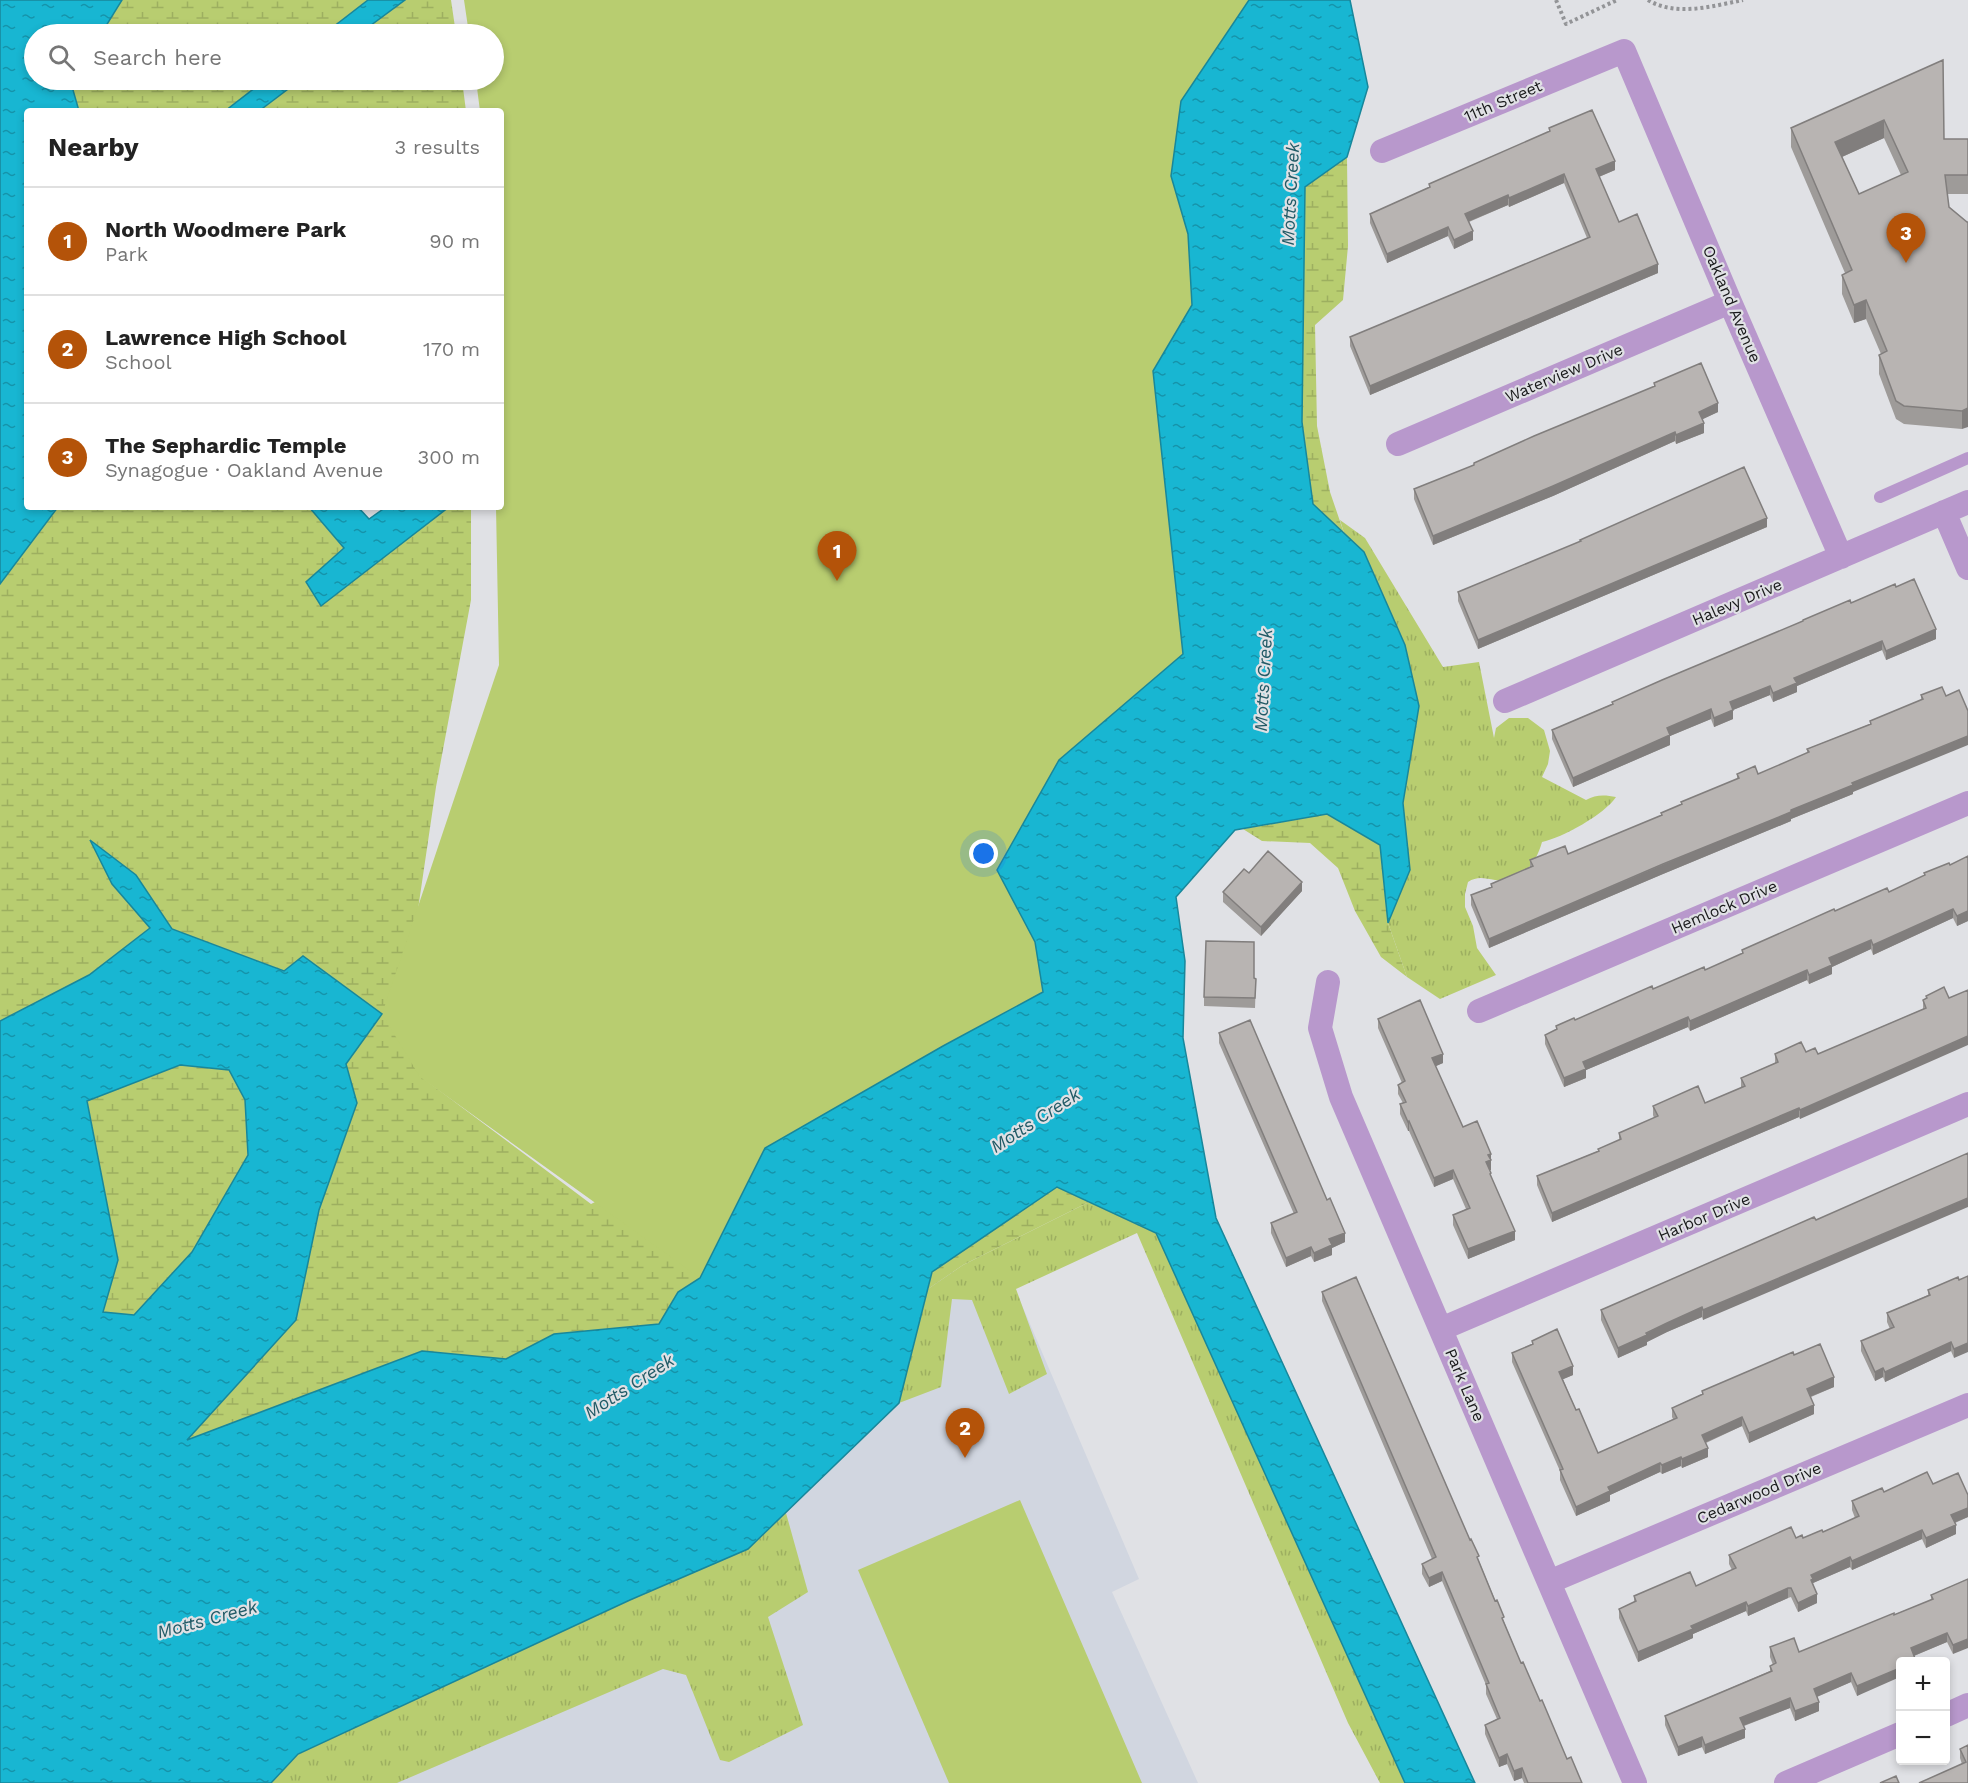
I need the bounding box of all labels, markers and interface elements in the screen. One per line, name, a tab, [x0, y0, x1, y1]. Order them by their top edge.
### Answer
search box	[24, 24, 504, 90]
icon: search	[45, 41, 78, 74]
text: Search here	[93, 45, 222, 70]
street label: 11th Street	[1461, 76, 1545, 126]
text: Nearby	[48, 132, 139, 162]
text: 3 results	[395, 135, 480, 159]
water label: Motts Creek	[1277, 141, 1303, 246]
pin: 3	[1886, 214, 1926, 263]
text: North Woodmere Park	[105, 217, 346, 242]
text: 1	[63, 229, 72, 253]
text: 90 m	[429, 229, 480, 253]
text: Park	[105, 242, 148, 266]
street label: Oakland Avenue	[1699, 243, 1765, 365]
text: Lawrence High School	[105, 325, 346, 350]
text: 2	[62, 337, 73, 361]
text: 170 m	[423, 337, 480, 361]
street label: Waterview Drive	[1502, 340, 1626, 406]
text: School	[105, 350, 172, 374]
text: The Sephardic Temple	[105, 433, 346, 458]
text: 3	[62, 445, 73, 469]
text: 300 m	[418, 445, 480, 469]
text: Synagogue · Oakland Avenue	[105, 458, 383, 482]
pin: 1	[818, 532, 856, 581]
street label: Halevy Drive	[1689, 574, 1785, 630]
water label: Motts Creek	[1250, 627, 1276, 732]
your location	[969, 839, 998, 868]
street label: Hemlock Drive	[1668, 876, 1780, 938]
water label: Motts Creek	[986, 1083, 1085, 1157]
street label: Harbor Drive	[1655, 1189, 1753, 1245]
street label: Park Lane	[1441, 1346, 1489, 1424]
water label: Motts Creek	[580, 1349, 679, 1423]
pin: 2	[946, 1408, 984, 1458]
street label: Cedarwood Drive	[1694, 1458, 1824, 1528]
water label: Motts Creek	[155, 1595, 261, 1642]
map controls	[1896, 1657, 1950, 1765]
button: +	[1896, 1657, 1950, 1711]
button: −	[1896, 1711, 1950, 1765]

